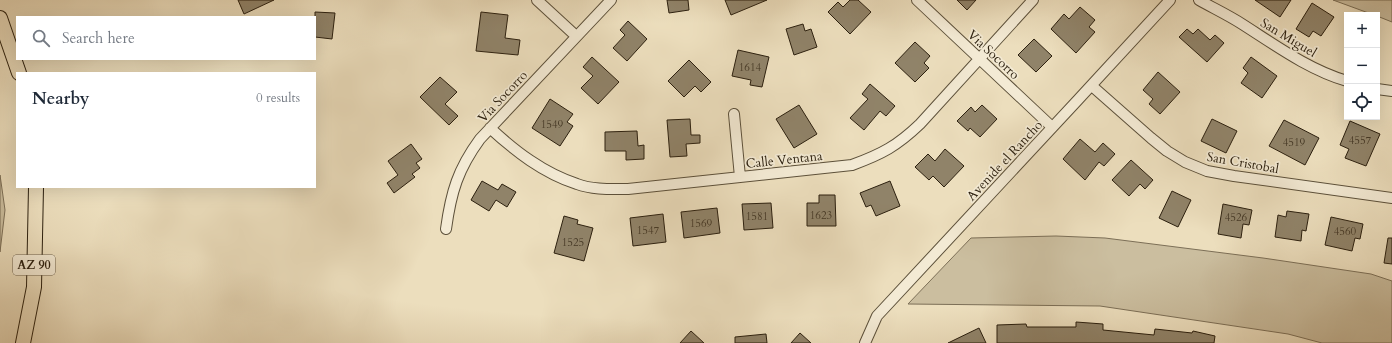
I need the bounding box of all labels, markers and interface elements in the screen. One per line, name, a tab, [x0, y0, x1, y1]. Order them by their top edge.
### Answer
map controls	[1344, 12, 1380, 120]
button: +	[1344, 12, 1380, 48]
street label: San Miguel	[1257, 14, 1321, 62]
search box	[16, 16, 316, 60]
street label: Via Socorro	[963, 26, 1023, 84]
icon: search	[30, 27, 52, 49]
text: Search here	[62, 28, 135, 48]
button: −	[1344, 48, 1380, 84]
house number: 1614	[739, 60, 762, 75]
street label: Via Socorro	[474, 67, 532, 127]
button: locate	[1344, 84, 1380, 120]
text: Nearby	[32, 87, 89, 110]
text: 0 results	[256, 89, 300, 107]
house number: 1549	[541, 117, 564, 132]
street label: Avenide el Rancho	[963, 117, 1047, 205]
house number: 4557	[1349, 133, 1372, 148]
house number: 4519	[1283, 135, 1306, 150]
street label: Calle Ventana	[745, 147, 824, 173]
street label: San Cristobal	[1205, 148, 1281, 178]
house number: 1623	[810, 208, 833, 223]
house number: 1581	[746, 209, 768, 224]
house number: 4526	[1225, 210, 1248, 225]
house number: 1569	[690, 216, 713, 231]
house number: 1547	[637, 223, 660, 238]
house number: 4560	[1334, 224, 1357, 239]
house number: 1525	[562, 235, 584, 250]
road number: AZ 90	[13, 255, 55, 275]

